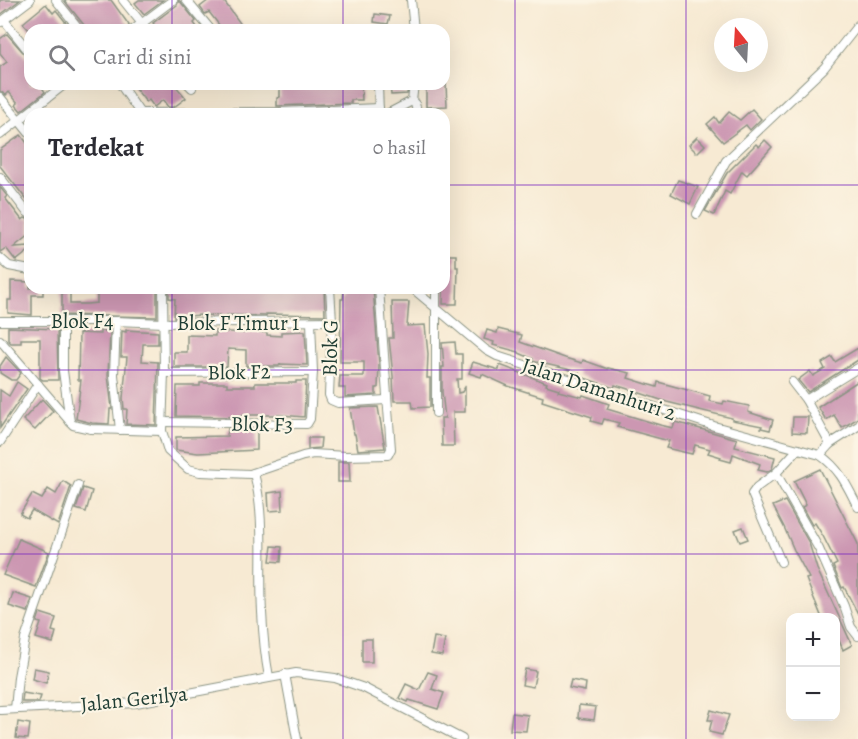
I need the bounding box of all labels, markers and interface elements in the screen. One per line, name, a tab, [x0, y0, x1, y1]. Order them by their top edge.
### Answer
north arrow	[714, 18, 768, 72]
search box	[24, 24, 450, 90]
icon: search	[45, 41, 78, 74]
text: Cari di sini	[93, 42, 192, 72]
text: Terdekat	[48, 130, 144, 165]
text: 0 hasil	[373, 134, 426, 161]
street label: Blok F4	[51, 307, 113, 335]
street label: Blok F Timur 1	[177, 309, 299, 337]
street label: Blok G	[316, 319, 344, 377]
street label: Jalan Damanhuri 2	[518, 351, 680, 427]
street label: Blok F2	[207, 357, 271, 387]
street label: Blok F3	[231, 409, 293, 439]
map controls	[786, 613, 840, 721]
button: +	[786, 613, 840, 667]
button: −	[786, 667, 840, 721]
street label: Jalan Gerilya	[79, 679, 189, 719]

